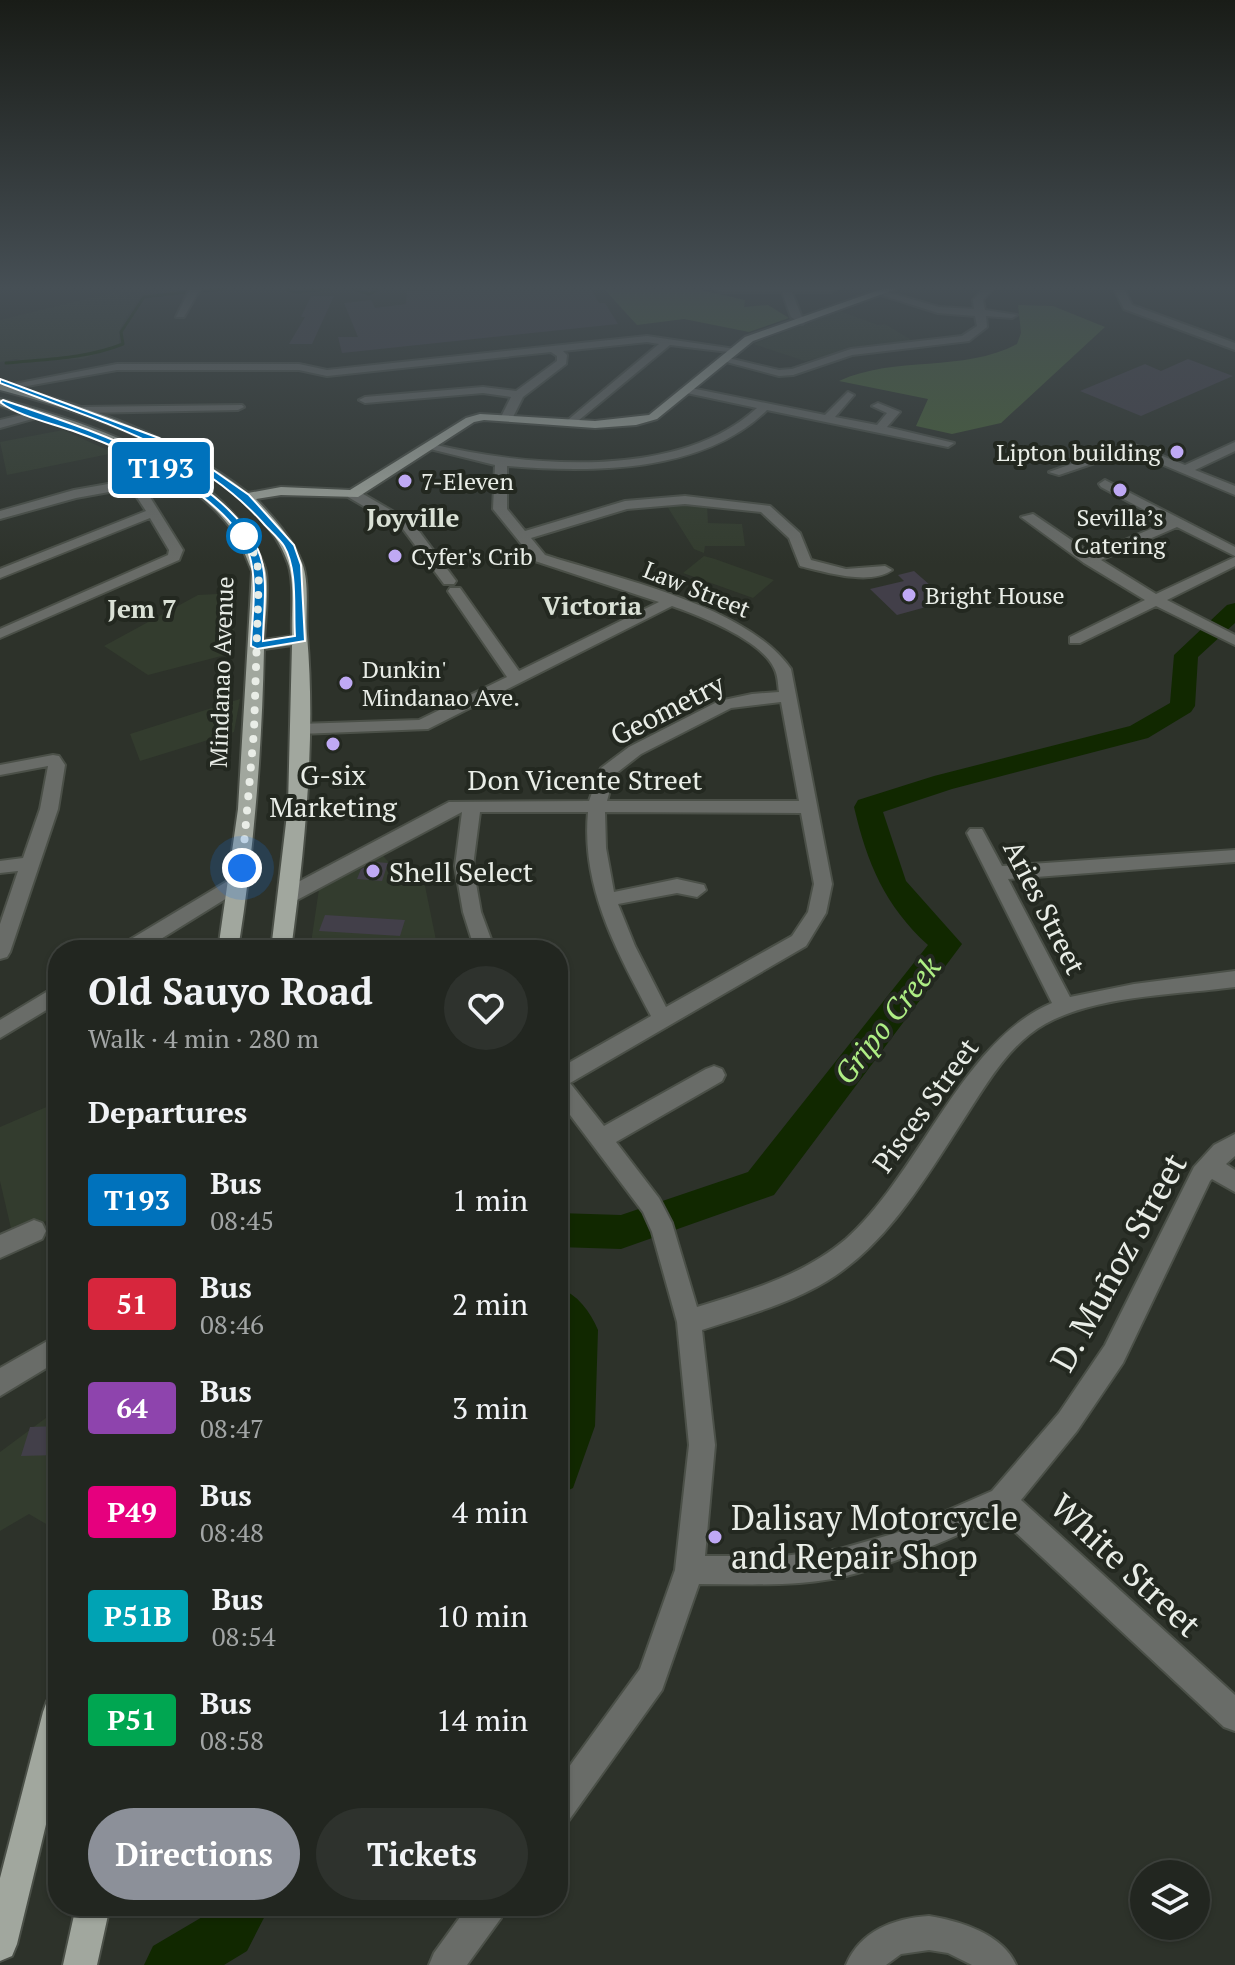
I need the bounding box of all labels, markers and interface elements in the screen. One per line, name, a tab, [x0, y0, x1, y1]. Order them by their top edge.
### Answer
place label: Lipton building	[996, 436, 1161, 468]
line badge: T193	[105, 442, 217, 494]
marker: Lipton building	[1168, 443, 1186, 461]
text: T193	[128, 449, 194, 486]
place label: 7-Eleven	[421, 465, 514, 497]
marker: 7-Eleven	[396, 472, 414, 490]
marker: Sevilla’s Catering	[1111, 481, 1129, 499]
district label: Joyville	[367, 500, 459, 534]
place label: Sevilla’s Catering	[1074, 501, 1166, 561]
unlabelled marker	[227, 519, 261, 553]
place label: Cyfer's Crib	[411, 540, 533, 572]
marker: Cyfer's Crib	[386, 547, 404, 565]
street label: Law Street	[639, 553, 755, 625]
street label: Mindanao Avenue	[202, 576, 240, 768]
place label: Bright House	[925, 579, 1065, 611]
marker: Bright House	[900, 586, 918, 604]
district label: Victoria	[542, 588, 643, 622]
district label: Jem 7	[107, 591, 177, 625]
place label: Dunkin' Mindanao Ave.	[362, 653, 520, 713]
street label: Geometry	[604, 664, 731, 753]
marker: Dunkin' Mindanao Ave.	[337, 674, 355, 692]
marker: G-six Marketing	[324, 735, 342, 753]
place label: G-six Marketing	[269, 756, 398, 825]
street label: Don Vicente Street	[468, 761, 703, 798]
street label: Aries Street	[995, 834, 1095, 981]
your location	[222, 848, 262, 888]
place label: Shell Select	[389, 853, 534, 890]
marker: Shell Select	[364, 862, 382, 880]
water label: Gripo Creek	[825, 948, 950, 1092]
text: Old Sauyo Road	[88, 966, 373, 1016]
button: heart	[444, 966, 528, 1050]
text: Walk · 4 min · 280 m	[88, 1021, 319, 1055]
street label: Pisces Street	[864, 1030, 987, 1180]
text: Departures	[88, 1092, 247, 1132]
street label: D. Muñoz Street	[1039, 1145, 1197, 1379]
text: Bus	[210, 1163, 262, 1203]
text: 1 min	[452, 1180, 528, 1220]
text: T193	[104, 1181, 170, 1218]
text: 08:45	[210, 1203, 274, 1237]
text: Bus	[200, 1267, 252, 1307]
text: 2 min	[452, 1284, 528, 1324]
text: 51	[116, 1285, 148, 1322]
text: 08:46	[200, 1307, 264, 1341]
text: Bus	[200, 1371, 252, 1411]
text: 3 min	[452, 1388, 528, 1428]
text: 64	[116, 1389, 148, 1426]
text: 08:47	[200, 1411, 264, 1445]
text: Bus	[200, 1475, 252, 1515]
street label: White Street	[1041, 1484, 1211, 1647]
text: 4 min	[452, 1492, 528, 1532]
text: P49	[107, 1493, 157, 1530]
place label: Dalisay Motorcycle and Repair Shop	[731, 1495, 1018, 1579]
text: 08:48	[200, 1515, 264, 1549]
marker: Dalisay Motorcycle and Repair Shop	[706, 1528, 724, 1546]
text: Bus	[212, 1579, 263, 1619]
text: 10 min	[436, 1596, 528, 1636]
text: P51B	[104, 1597, 172, 1634]
text: 08:54	[212, 1619, 276, 1653]
text: Bus	[200, 1683, 252, 1723]
text: 14 min	[436, 1700, 528, 1740]
text: P51	[107, 1701, 157, 1738]
text: 08:58	[200, 1723, 264, 1757]
button: Directions	[88, 1808, 300, 1900]
button: Tickets	[316, 1808, 528, 1900]
map controls	[1130, 1860, 1210, 1940]
button: layers	[1130, 1860, 1210, 1940]

